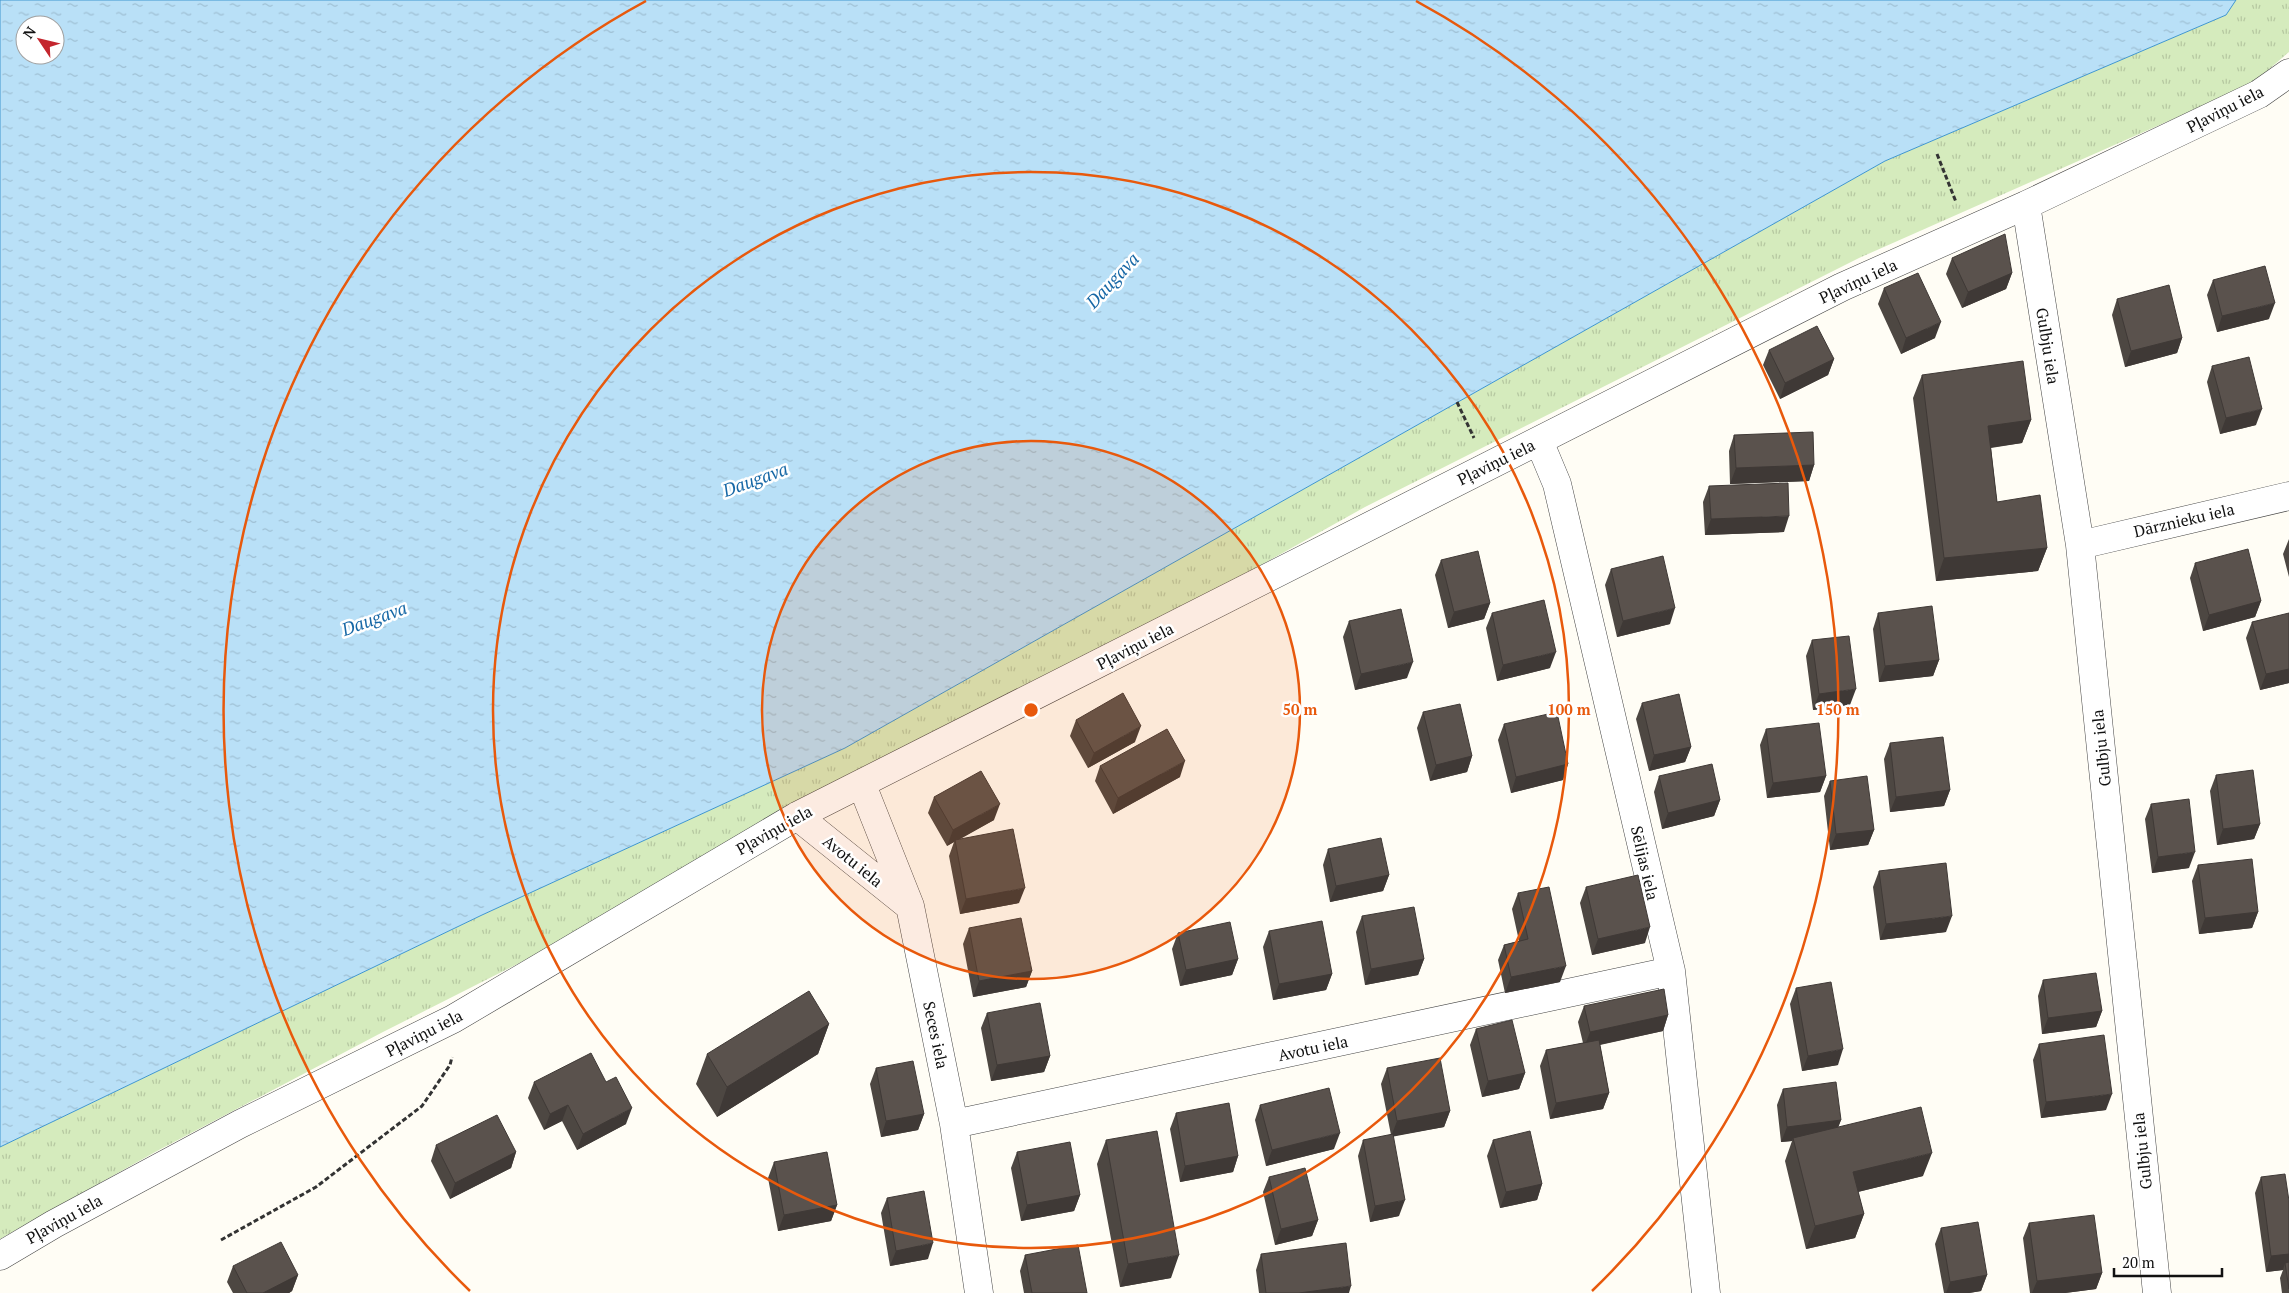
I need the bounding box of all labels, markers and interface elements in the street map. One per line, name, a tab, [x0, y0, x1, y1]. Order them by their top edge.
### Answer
north arrow	[15, 15, 65, 65]
text: N	[18, 22, 40, 42]
street label: Pļaviņu iela	[2183, 80, 2267, 138]
water label: Daugava	[1079, 247, 1144, 314]
street label: Pļaviņu iela	[1815, 253, 1901, 309]
street label: Gulbju iela	[2031, 306, 2065, 386]
street label: Pļaviņu iela	[1454, 434, 1538, 490]
water label: Daugava	[718, 456, 791, 502]
street label: Dārznieku iela	[2131, 498, 2237, 542]
water label: Daugava	[337, 595, 410, 641]
street label: Pļaviņu iela	[1093, 617, 1177, 675]
text: 50 m	[1283, 699, 1318, 719]
text: 100 m	[1547, 699, 1591, 719]
text: 150 m	[1816, 699, 1860, 719]
centre of rings	[1022, 701, 1040, 719]
street label: Gulbju iela	[2086, 708, 2116, 788]
street label: Pļaviņu iela	[732, 800, 816, 860]
street label: Sēlijas iela	[1626, 824, 1664, 902]
street label: Avotu iela	[818, 830, 888, 892]
street label: Seces iela	[918, 999, 954, 1071]
street label: Pļaviņu iela	[382, 1004, 466, 1062]
street label: Avotu iela	[1276, 1030, 1350, 1066]
street label: Gulbju iela	[2127, 1111, 2157, 1191]
street label: Pļaviņu iela	[22, 1189, 106, 1249]
scale bar	[2114, 1246, 2222, 1278]
text: 20 m	[2122, 1252, 2155, 1272]

